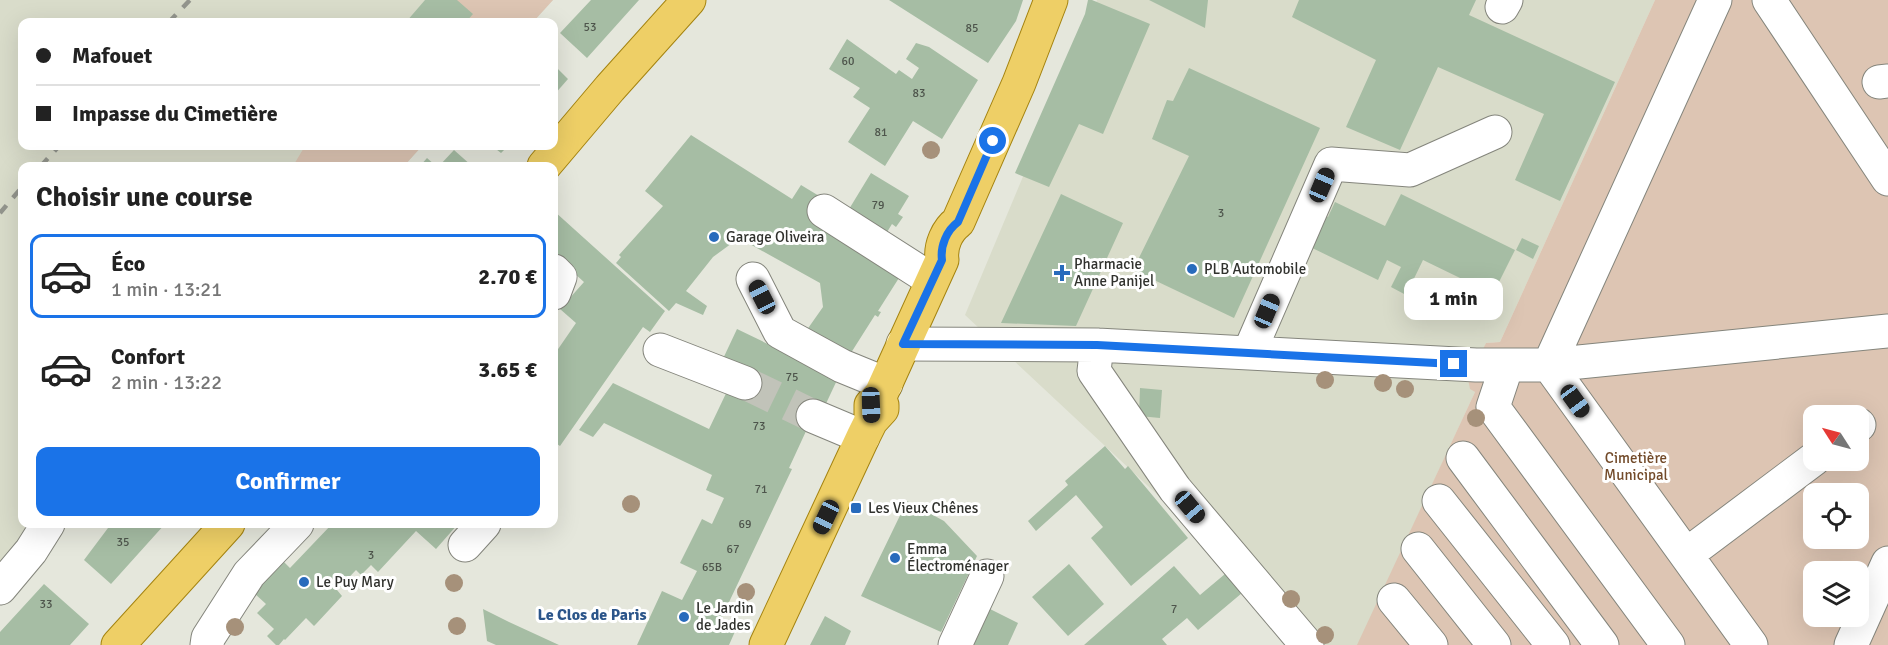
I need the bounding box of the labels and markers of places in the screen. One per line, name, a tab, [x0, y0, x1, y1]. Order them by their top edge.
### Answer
place label: Garage Oliveira	[726, 228, 824, 246]
marker: Garage Oliveira	[707, 230, 721, 244]
place label: Pharmacie Anne Panijel	[1074, 255, 1154, 290]
place label: PLB Automobile	[1204, 260, 1306, 278]
marker: PLB Automobile	[1185, 262, 1199, 276]
marker: Pharmacie Anne Panijel	[1055, 266, 1069, 280]
place label: Les Vieux Chênes	[868, 499, 979, 517]
marker: Les Vieux Chênes	[849, 501, 863, 515]
place label: Emma Électroménager	[907, 540, 1009, 575]
marker: Emma Électroménager	[888, 551, 902, 565]
place label: Le Puy Mary	[316, 573, 394, 591]
marker: Le Puy Mary	[297, 575, 311, 589]
place label: Le Jardin de Jades	[696, 599, 754, 634]
marker: Le Jardin de Jades	[677, 610, 691, 624]

